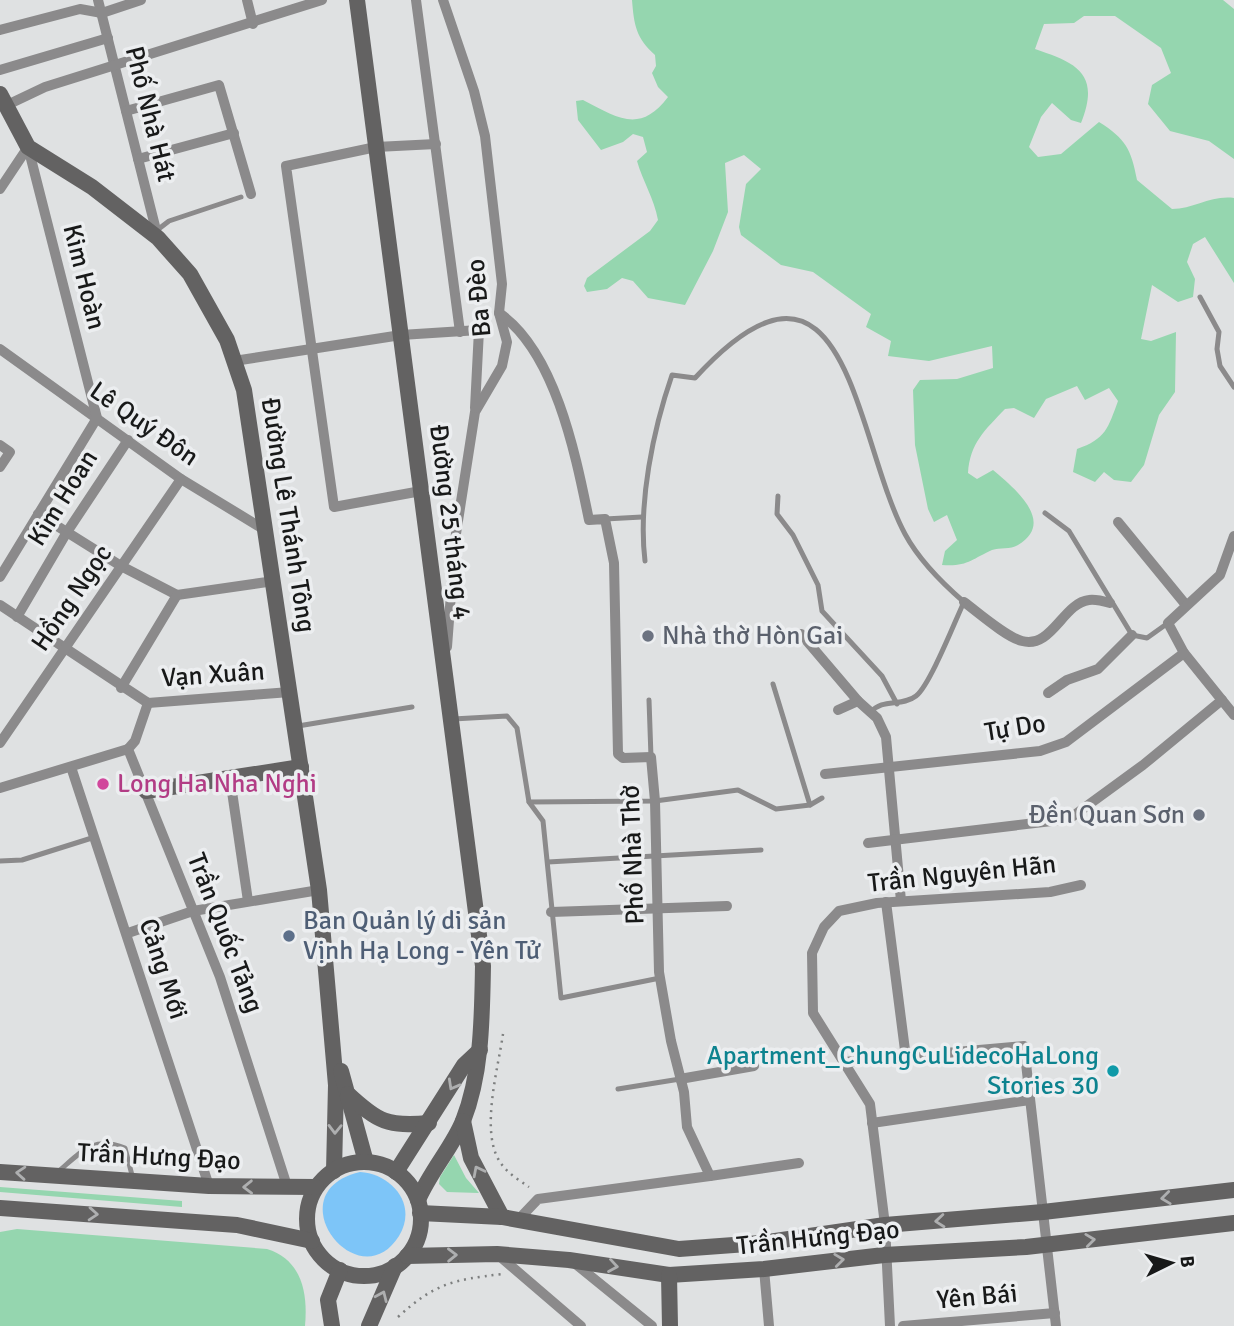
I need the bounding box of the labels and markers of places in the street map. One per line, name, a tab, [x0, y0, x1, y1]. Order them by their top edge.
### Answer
place label: Nhà thờ Hòn Gai	[662, 620, 843, 652]
marker: Nhà thờ Hòn Gai	[640, 628, 656, 644]
place label: Long Ha Nha Nghi	[117, 768, 317, 800]
marker: Long Ha Nha Nghi	[95, 776, 111, 792]
place label: Đền Quan Sơn	[1028, 799, 1185, 831]
marker: Đền Quan Sơn	[1191, 807, 1207, 823]
place label: Ban Quản lý di sản Vịnh Hạ Long - Yên Tử	[303, 905, 541, 967]
marker: Ban Quản lý di sản Vịnh Hạ Long - Yên Tử	[281, 928, 297, 944]
place label: Apartment_ChungCuLidecoHaLong Stories 30	[707, 1040, 1099, 1102]
marker: Apartment_ChungCuLidecoHaLong Stories 30	[1105, 1063, 1121, 1079]

